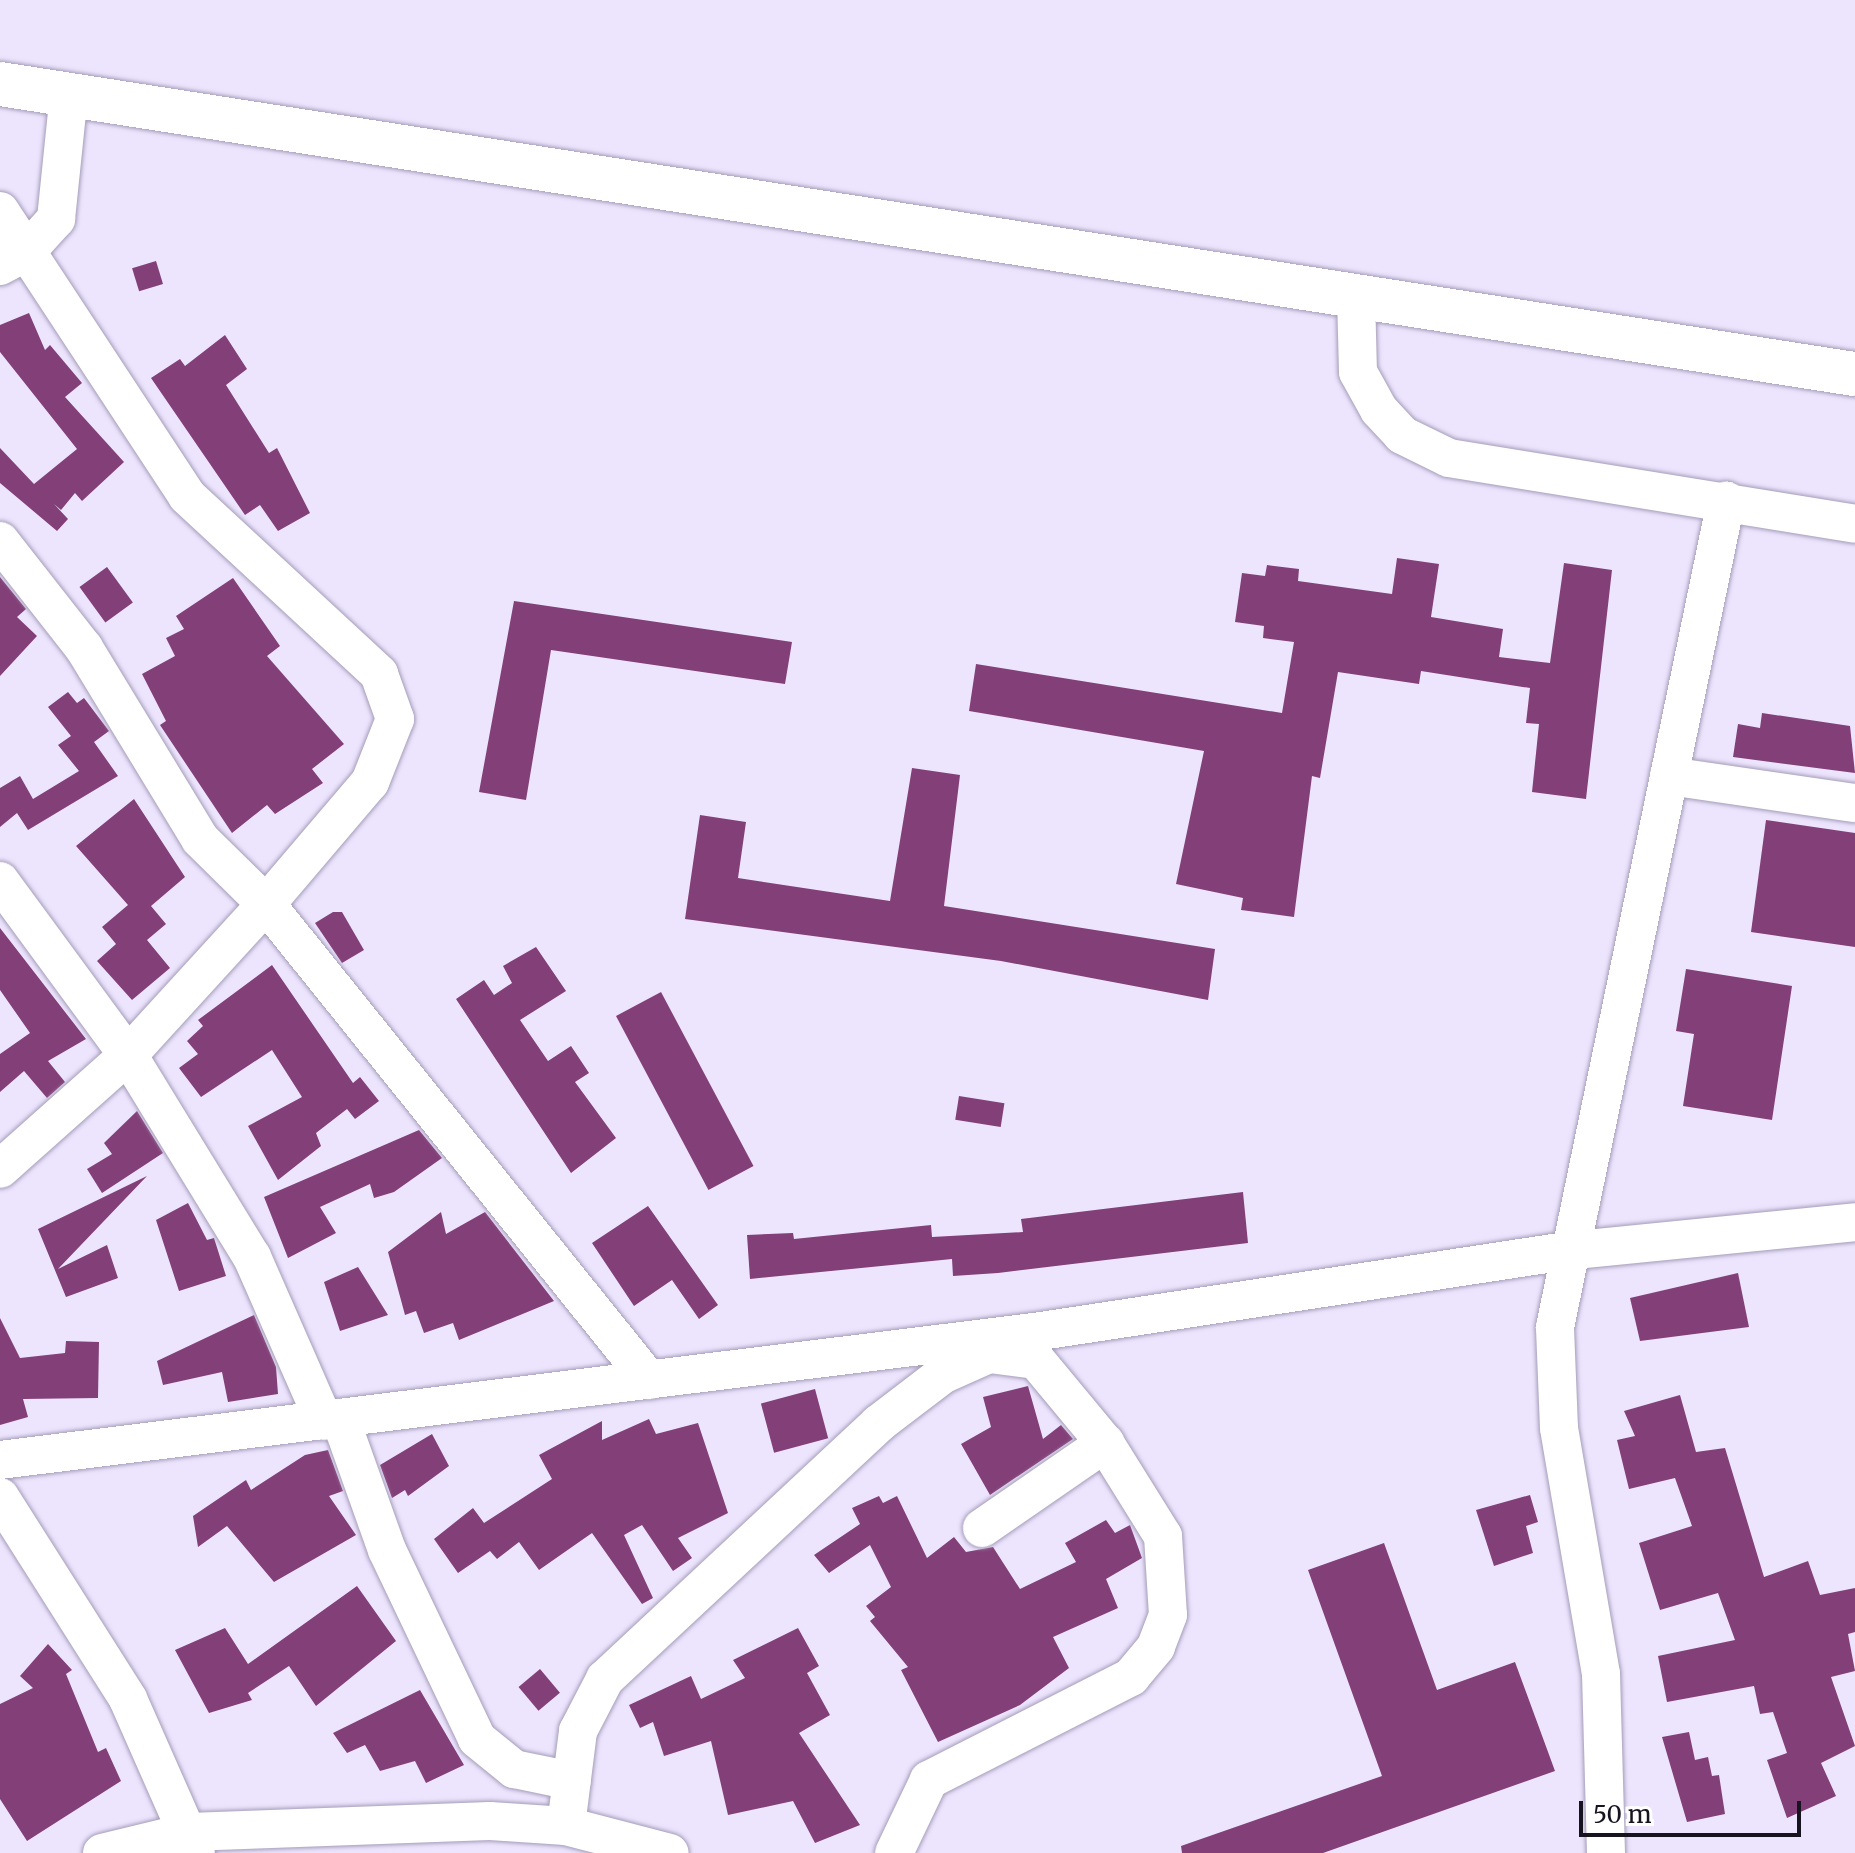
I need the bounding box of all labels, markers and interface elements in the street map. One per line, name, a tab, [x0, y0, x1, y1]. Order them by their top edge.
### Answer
scale bar	[1583, 1785, 1805, 1835]
text: 50 m	[1593, 1799, 1652, 1830]

